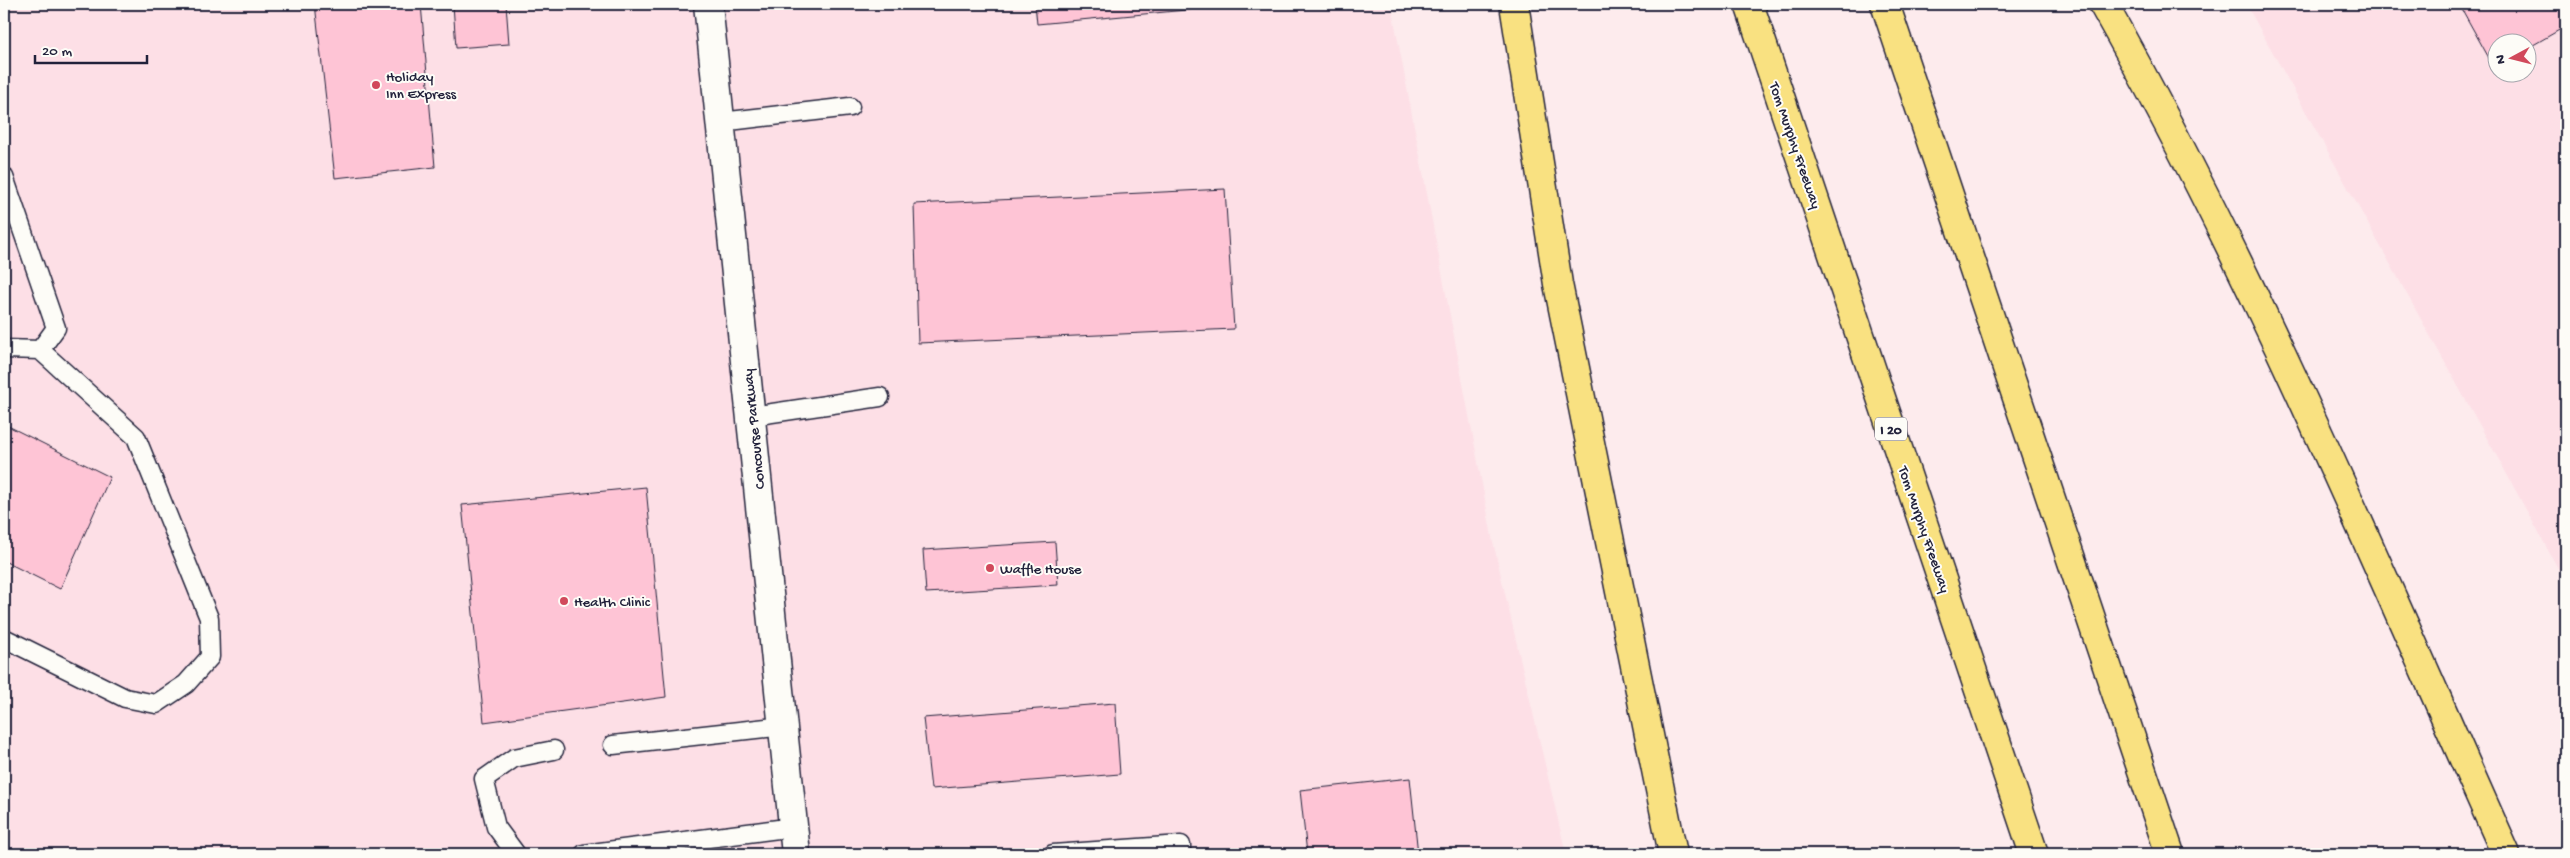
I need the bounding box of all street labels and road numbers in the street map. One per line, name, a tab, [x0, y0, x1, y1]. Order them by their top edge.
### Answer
street label: Tom Murphy Freeway	[1764, 79, 1824, 212]
street label: Concourse Parkway	[740, 367, 770, 490]
road number: I 20	[1875, 418, 1907, 440]
street label: Tom Murphy Freeway	[1893, 463, 1953, 596]

